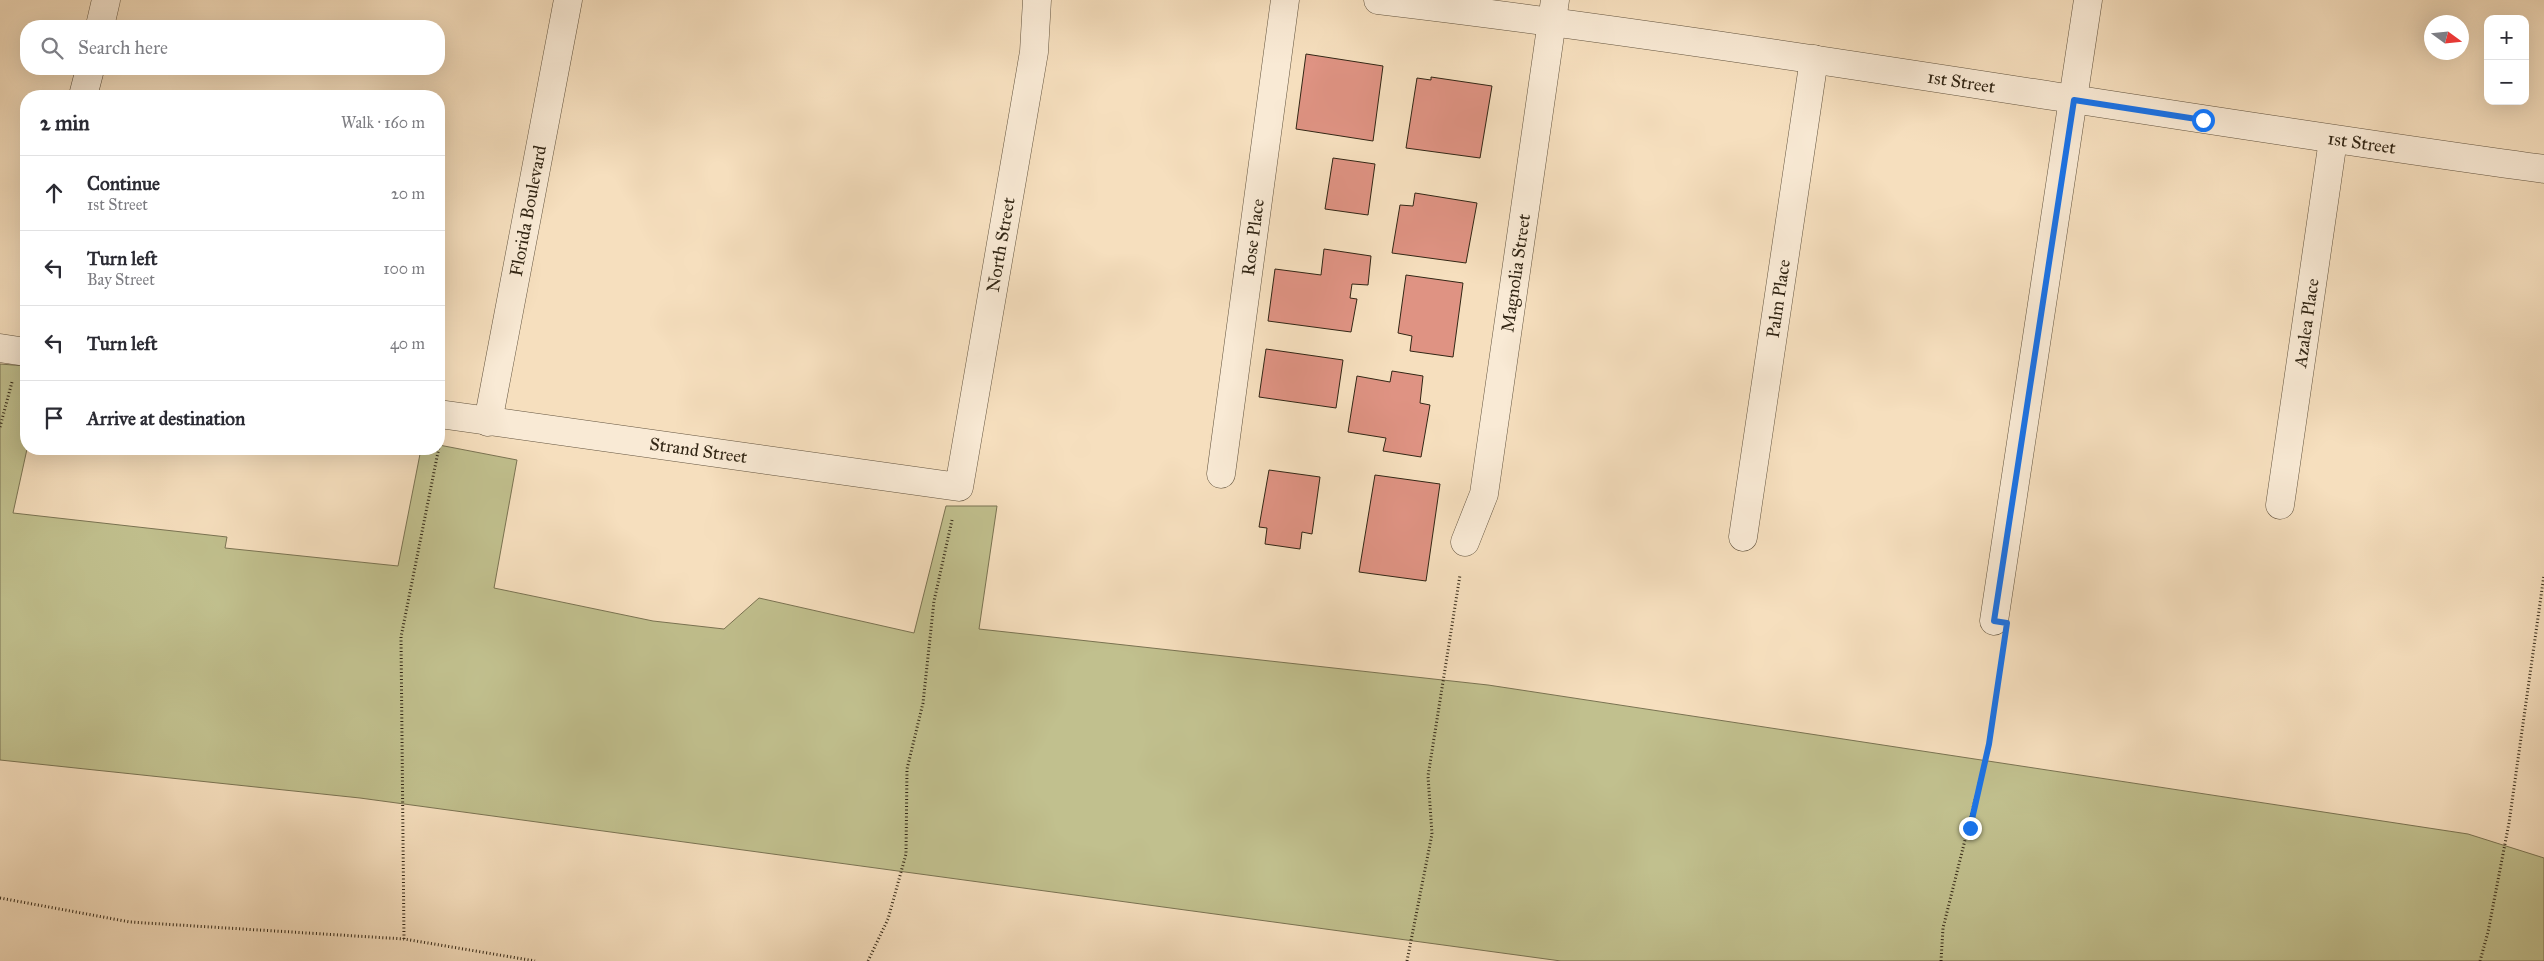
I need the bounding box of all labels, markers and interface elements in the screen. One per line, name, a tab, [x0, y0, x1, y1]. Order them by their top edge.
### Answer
north arrow	[2424, 15, 2469, 60]
map controls	[2484, 15, 2529, 105]
button: +	[2484, 15, 2529, 60]
search box	[20, 20, 445, 75]
icon: search	[38, 34, 66, 62]
text: Search here	[78, 36, 168, 59]
button: −	[2484, 60, 2529, 105]
street label: 1st Street	[1926, 66, 1998, 98]
route start	[2192, 109, 2215, 132]
text: 2 min	[40, 110, 90, 136]
text: Walk · 160 m	[341, 113, 425, 132]
street label: 1st Street	[2326, 127, 2398, 159]
street label: Florida Boulevard	[505, 143, 551, 278]
text: Continue	[87, 172, 160, 195]
icon: ahead	[40, 179, 68, 207]
text: 20 m	[391, 184, 425, 203]
text: 1st Street	[87, 195, 148, 214]
street label: North Street	[982, 195, 1020, 294]
street label: Rose Place	[1237, 197, 1269, 277]
street label: Magnolia Street	[1496, 212, 1535, 334]
text: Turn left	[87, 247, 157, 270]
icon: left	[40, 254, 68, 282]
street label: Palm Place	[1762, 258, 1795, 339]
text: 100 m	[383, 259, 425, 278]
text: Bay Street	[87, 270, 155, 289]
street label: Azalea Place	[2289, 277, 2324, 370]
icon: left	[40, 329, 68, 357]
text: Turn left	[87, 332, 157, 355]
text: 40 m	[390, 334, 425, 353]
icon: arrive	[40, 404, 68, 432]
text: Arrive at destination	[87, 407, 245, 430]
street label: Strand Street	[648, 433, 749, 468]
route end	[1959, 817, 1982, 840]

